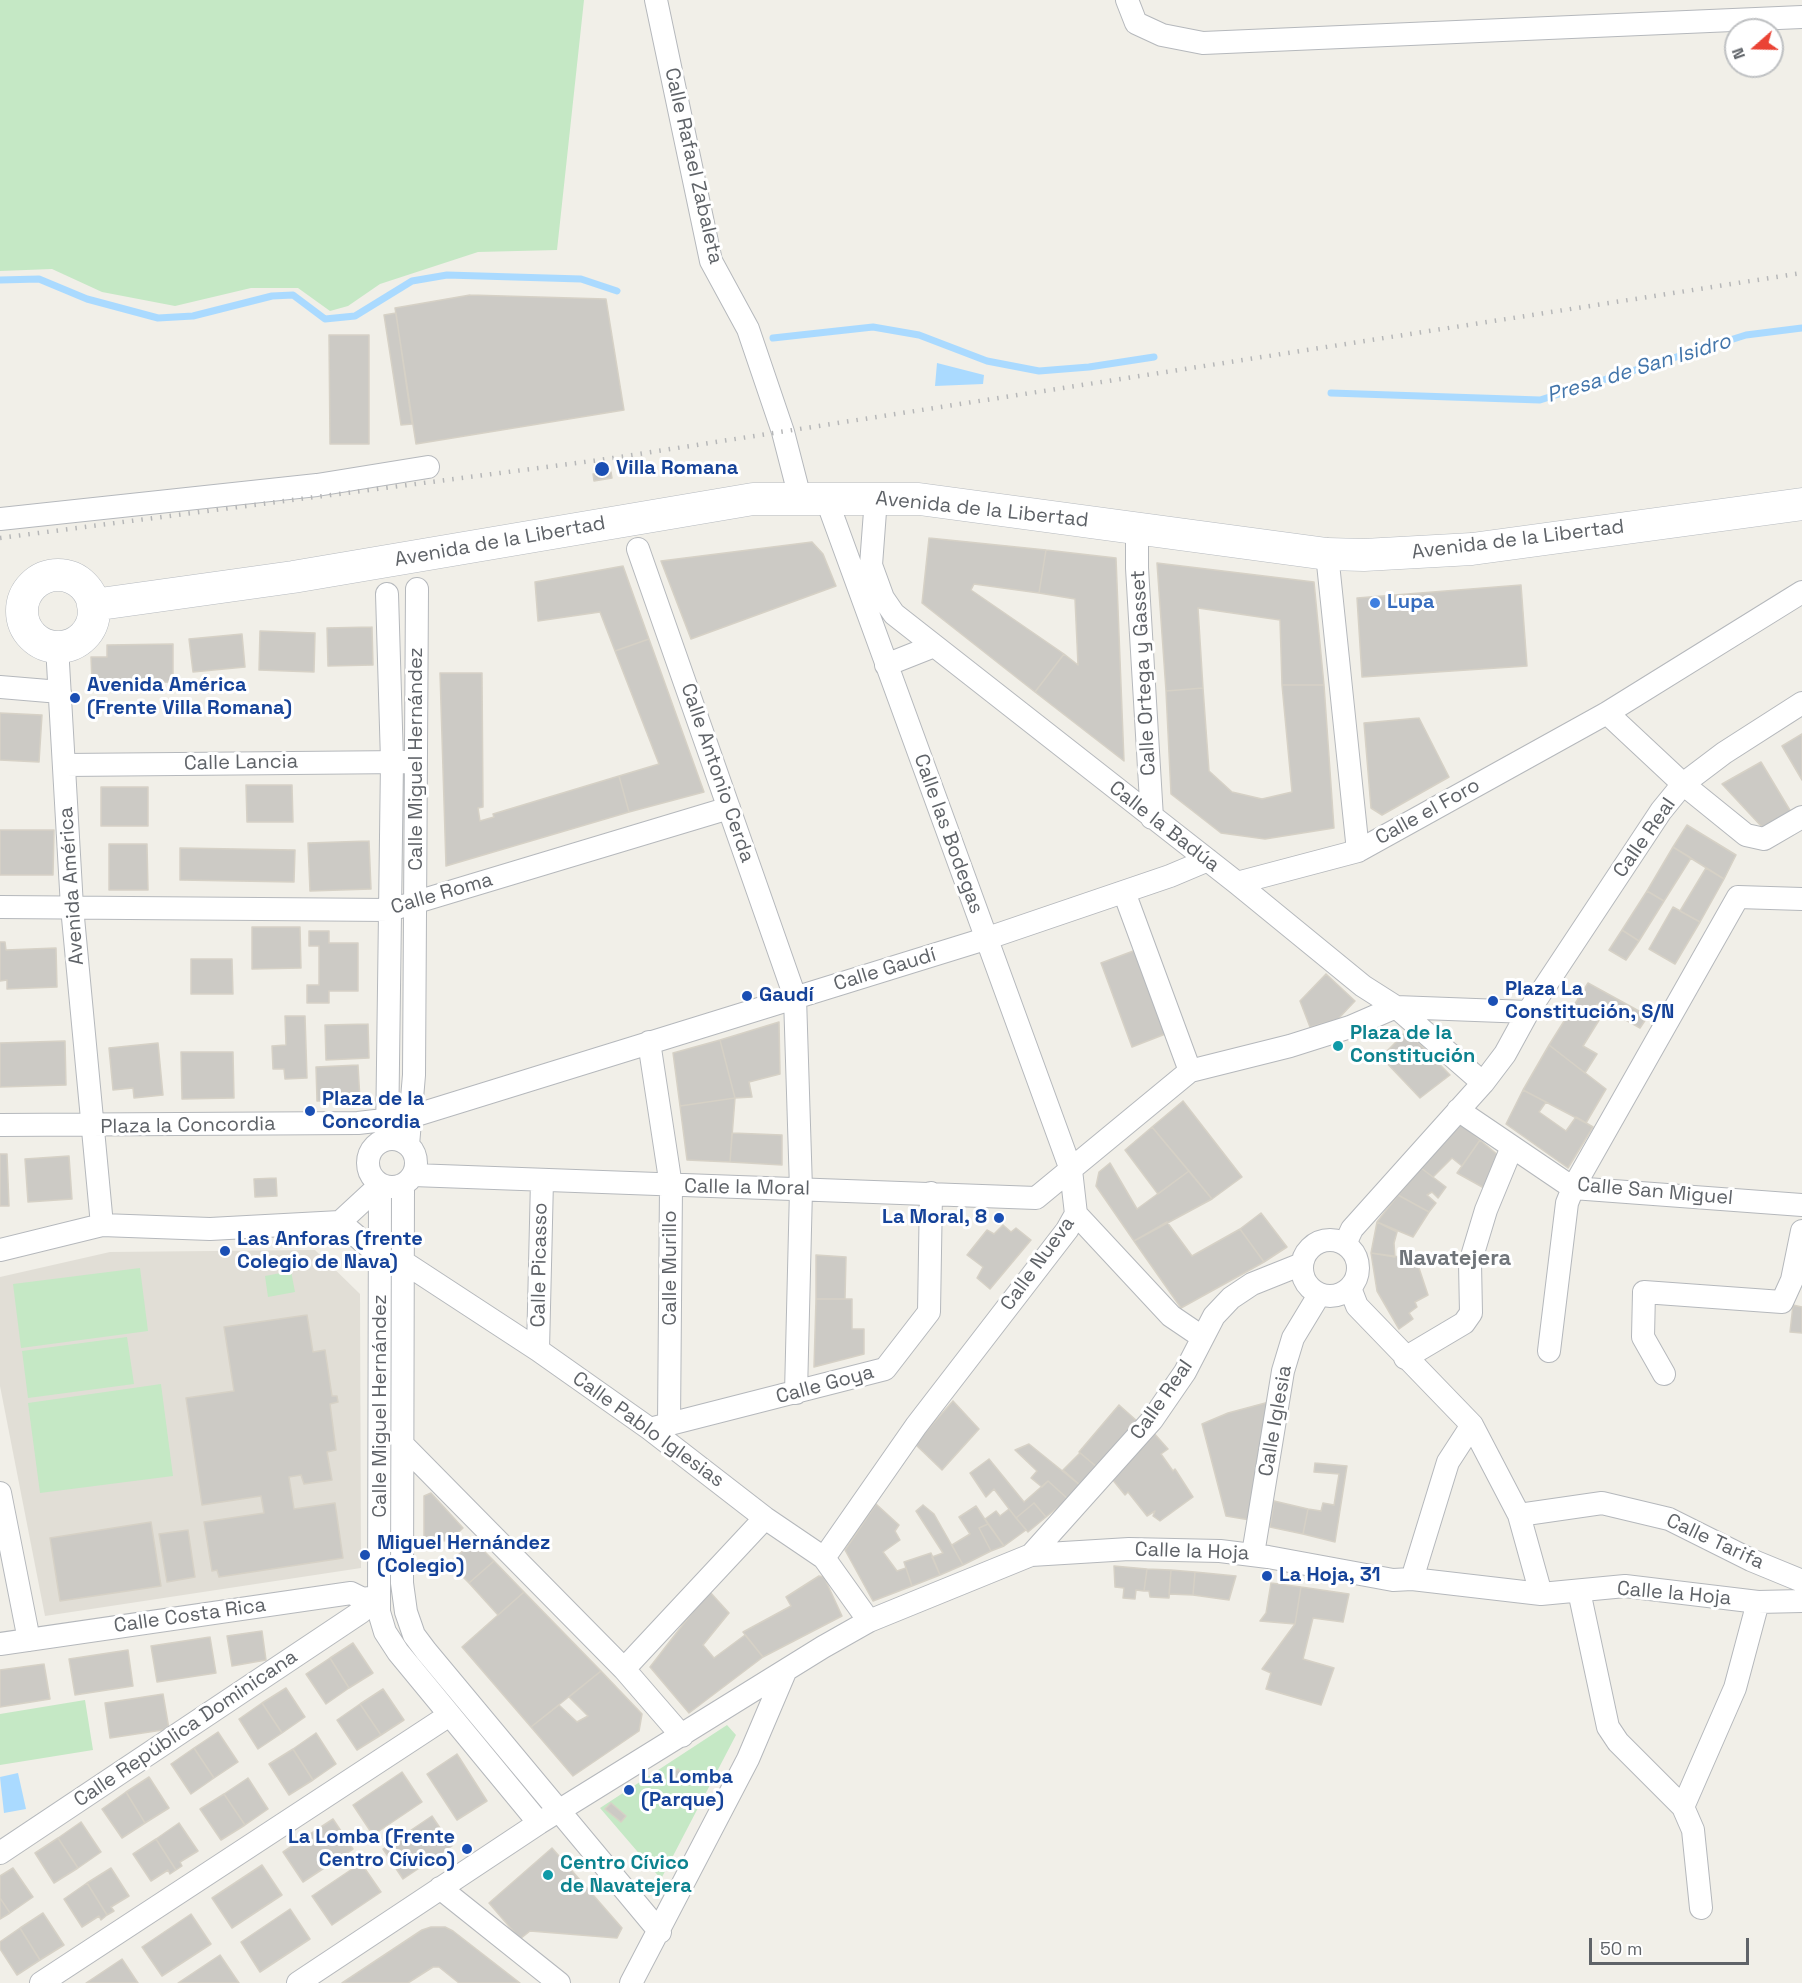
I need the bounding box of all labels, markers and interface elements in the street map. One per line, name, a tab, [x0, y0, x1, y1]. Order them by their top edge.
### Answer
north arrow	[1724, 18, 1784, 78]
text: N	[1727, 45, 1750, 62]
street label: Calle Rafael Zabaleta	[659, 65, 727, 267]
water label: Presa de San Isidro	[1544, 329, 1734, 409]
place label: Villa Romana	[616, 457, 738, 481]
marker: Villa Romana	[593, 460, 611, 478]
street label: Avenida de la Libertad	[874, 487, 1090, 533]
street label: Avenida de la Libertad	[393, 512, 607, 572]
street label: Avenida de la Libertad	[1410, 515, 1626, 565]
street label: Calle Ortega y Gasset	[1127, 570, 1161, 776]
place label: Lupa	[1387, 591, 1434, 615]
marker: Lupa	[1368, 596, 1382, 610]
street label: Calle Miguel Hernández	[405, 647, 429, 871]
place label: Avenida América (Frente Villa Romana)	[87, 674, 292, 721]
street label: Calle Antonio Cerda	[675, 680, 759, 866]
marker: Avenida América (Frente Villa Romana)	[68, 691, 82, 705]
street label: Calle Lancia	[184, 750, 298, 776]
street label: Calle las Bodegas	[908, 751, 988, 917]
street label: Calle el Foro	[1372, 773, 1484, 851]
street label: Calle la Badúa	[1104, 776, 1224, 878]
street label: Calle Real	[1609, 793, 1681, 883]
street label: Avenida América	[54, 806, 90, 966]
street label: Calle Roma	[388, 868, 496, 920]
street label: Calle Gaudí	[831, 943, 939, 997]
place label: Plaza La Constitución, S/N	[1505, 978, 1674, 1025]
place label: Gaudí	[759, 984, 814, 1008]
marker: Gaudí	[740, 989, 754, 1003]
marker: Plaza La Constitución, S/N	[1486, 994, 1500, 1008]
place label: Plaza de la Constitución	[1350, 1022, 1475, 1069]
marker: Plaza de la Constitución	[1331, 1039, 1345, 1053]
place label: Plaza de la Concordia	[322, 1088, 424, 1135]
marker: Plaza de la Concordia	[303, 1104, 317, 1118]
street label: Plaza la Concordia	[100, 1112, 276, 1140]
street label: Calle San Miguel	[1576, 1173, 1734, 1211]
street label: Calle la Moral	[684, 1175, 810, 1201]
street label: Calle Picasso	[527, 1202, 553, 1328]
place label: La Moral, 8	[882, 1206, 987, 1230]
street label: Calle Murillo	[659, 1210, 683, 1326]
marker: La Moral, 8	[992, 1211, 1006, 1225]
street label: Calle Nueva	[996, 1212, 1080, 1316]
place label: Las Anforas (frente Colegio de Nava)	[237, 1228, 423, 1275]
marker: Las Anforas (frente Colegio de Nava)	[218, 1244, 232, 1258]
district label: Navatejera	[1399, 1246, 1511, 1272]
street label: Calle Miguel Hernández	[369, 1294, 393, 1518]
street label: Calle Real	[1126, 1355, 1198, 1445]
street label: Calle Goya	[773, 1360, 877, 1410]
street label: Calle Iglesia	[1254, 1364, 1298, 1478]
street label: Calle Pablo Iglesias	[568, 1367, 728, 1493]
street label: Calle Tarifa	[1662, 1509, 1768, 1575]
place label: Miguel Hernández (Colegio)	[377, 1532, 550, 1579]
street label: Calle la Hoja	[1134, 1538, 1250, 1566]
marker: Miguel Hernández (Colegio)	[358, 1548, 372, 1562]
place label: La Hoja, 31	[1279, 1564, 1381, 1588]
marker: La Hoja, 31	[1260, 1569, 1274, 1583]
street label: Calle la Hoja	[1616, 1577, 1732, 1611]
street label: Calle Costa Rica	[112, 1593, 268, 1639]
street label: Calle República Dominicana	[70, 1645, 302, 1813]
place label: La Lomba (Parque)	[641, 1766, 733, 1813]
marker: La Lomba (Parque)	[622, 1783, 636, 1797]
place label: La Lomba (Frente Centro Cívico)	[288, 1826, 455, 1873]
marker: La Lomba (Frente Centro Cívico)	[460, 1842, 474, 1856]
place label: Centro Cívico de Navatejera	[560, 1852, 692, 1899]
marker: Centro Cívico de Navatejera	[541, 1868, 555, 1882]
scale bar	[1592, 1926, 1752, 1964]
text: 50 m	[1600, 1937, 1642, 1960]

